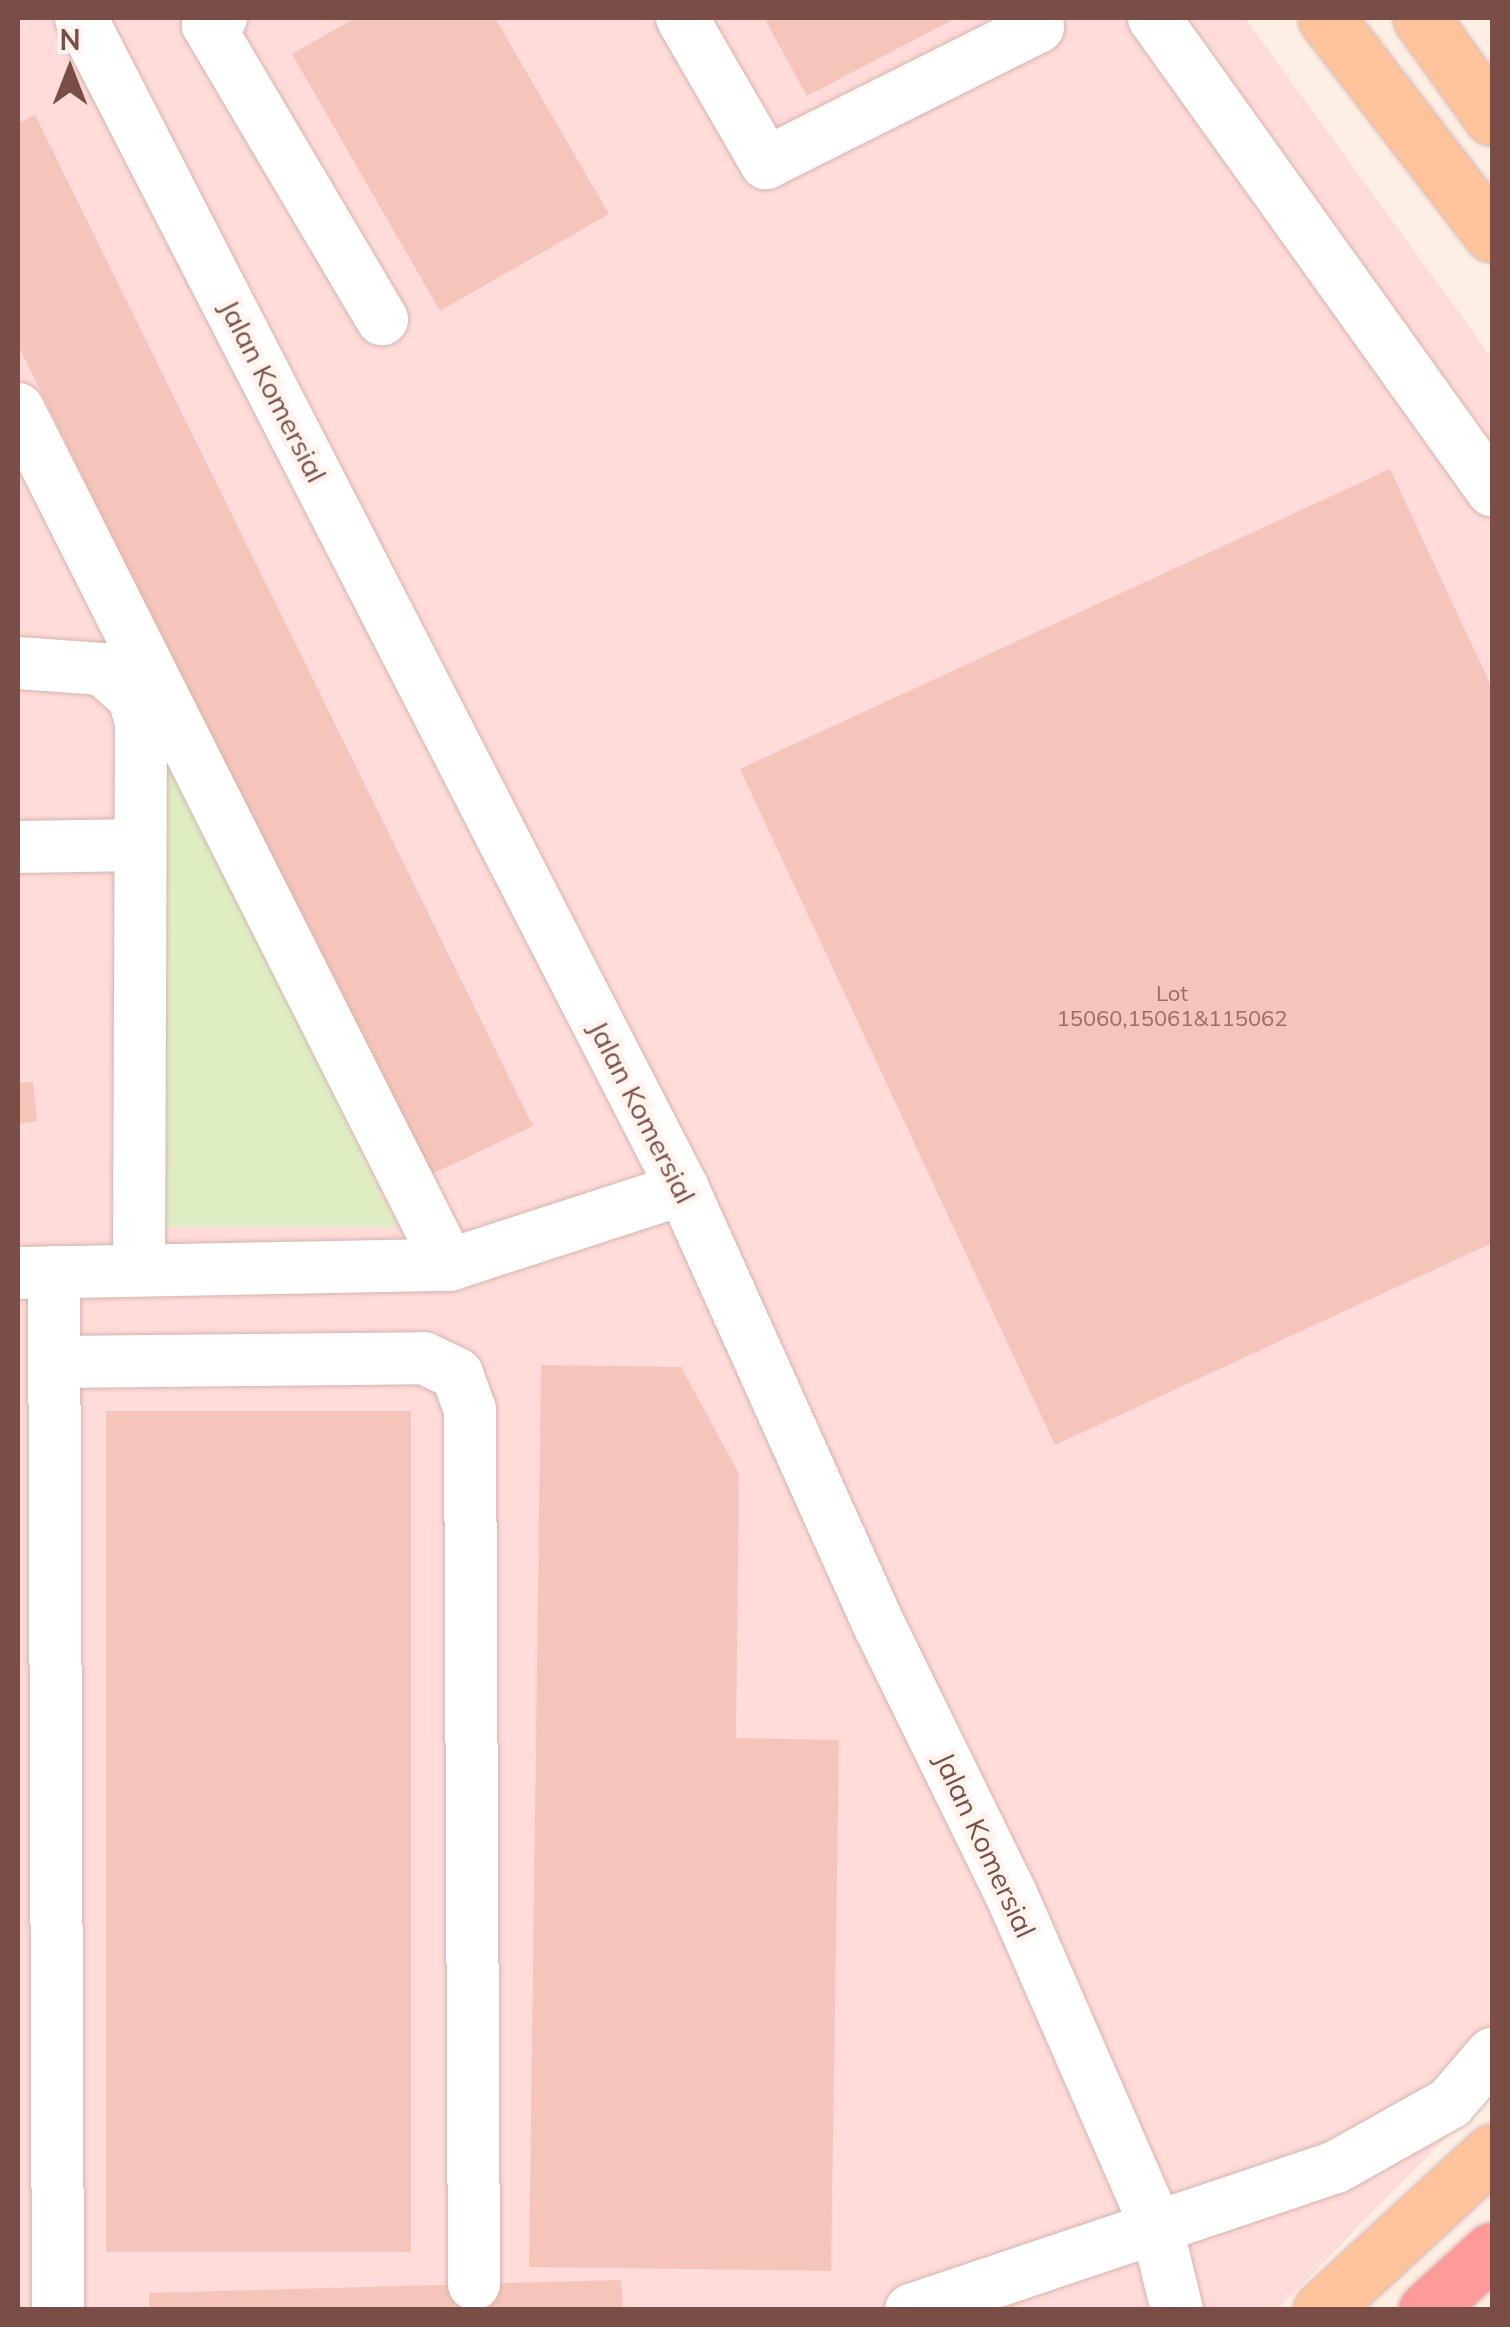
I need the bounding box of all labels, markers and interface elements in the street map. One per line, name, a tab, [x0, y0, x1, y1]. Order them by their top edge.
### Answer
north arrow	[20, 20, 120, 120]
text: N	[59, 22, 81, 57]
street label: Jalan Komersial	[213, 294, 333, 488]
house number: Lot 15060,15061&115062	[1057, 980, 1287, 1032]
street label: Jalan Komersial	[582, 1015, 702, 1209]
street label: Jalan Komersial	[927, 1747, 1043, 1943]

